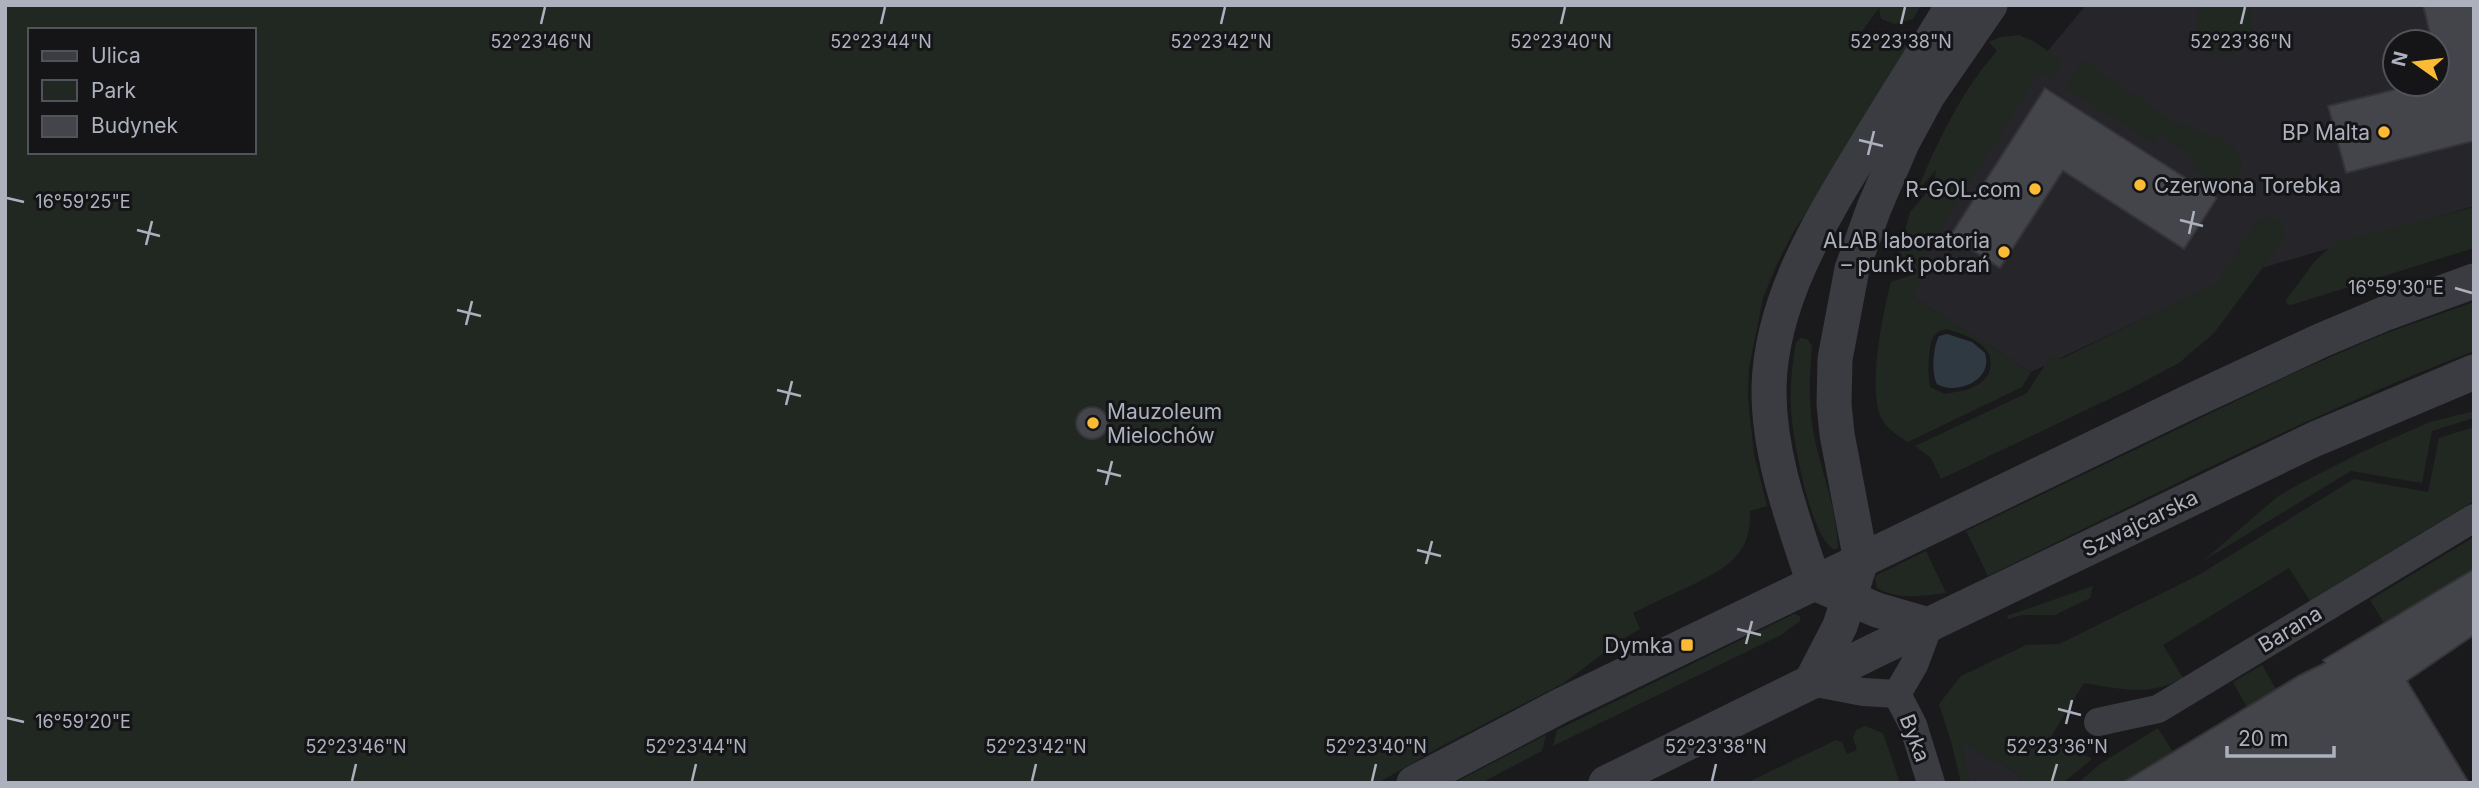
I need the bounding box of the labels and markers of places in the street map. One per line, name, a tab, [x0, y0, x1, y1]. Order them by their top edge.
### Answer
place label: BP Malta	[2282, 120, 2370, 145]
marker: BP Malta	[2376, 124, 2392, 140]
place label: Czerwona Torebka	[2154, 173, 2341, 198]
place label: R-GOL.com	[1905, 177, 2021, 202]
marker: Czerwona Torebka	[2132, 177, 2148, 193]
marker: R-GOL.com	[2027, 181, 2043, 197]
place label: ALAB laboratoria – punkt pobrań	[1823, 228, 1990, 277]
marker: ALAB laboratoria – punkt pobrań	[1996, 244, 2012, 260]
place label: Mauzoleum Mielochów	[1107, 399, 1222, 448]
marker: Mauzoleum Mielochów	[1085, 415, 1101, 431]
place label: Dymka	[1604, 633, 1673, 658]
marker: Dymka	[1679, 637, 1695, 653]

